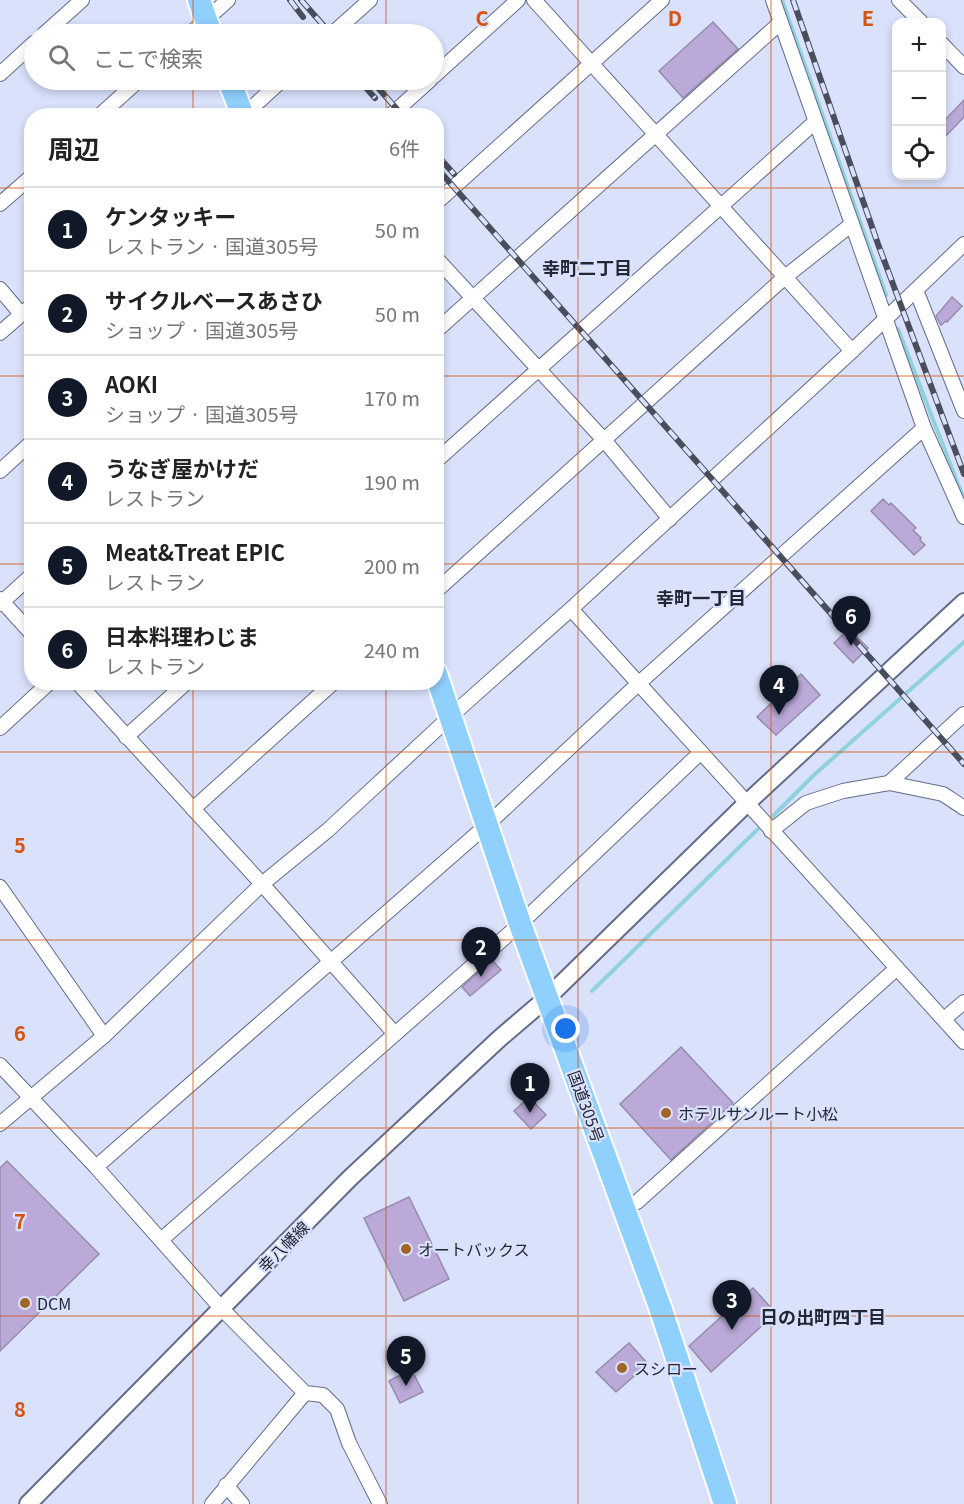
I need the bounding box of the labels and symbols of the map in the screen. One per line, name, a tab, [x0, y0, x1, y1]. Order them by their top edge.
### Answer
text: C	[475, 3, 489, 32]
text: D	[668, 3, 682, 32]
text: E	[862, 3, 874, 32]
district label: 幸町二丁目	[542, 254, 632, 280]
district label: 幸町一丁目	[656, 584, 746, 610]
pin: 6	[832, 596, 870, 646]
pin: 4	[760, 666, 798, 715]
text: 5	[14, 830, 26, 859]
pin: 2	[462, 928, 500, 977]
your location	[551, 1014, 580, 1043]
text: 6	[14, 1018, 26, 1047]
pin: 1	[510, 1064, 550, 1113]
street label: 国道305号	[563, 1067, 611, 1145]
place label: ホテルサンルート小松	[678, 1101, 838, 1125]
marker: ホテルサンルート小松	[659, 1106, 673, 1120]
text: 7	[14, 1206, 26, 1235]
street label: 幸八幡線	[252, 1215, 314, 1277]
place label: オートバックス	[418, 1237, 530, 1261]
marker: オートバックス	[399, 1242, 413, 1256]
pin: 3	[712, 1280, 752, 1330]
place label: DCM	[37, 1291, 71, 1315]
marker: DCM	[18, 1296, 32, 1310]
district label: 日の出町四丁目	[760, 1303, 886, 1329]
pin: 5	[386, 1336, 426, 1386]
place label: スシロー	[634, 1356, 698, 1380]
marker: スシロー	[615, 1361, 629, 1375]
text: 8	[14, 1394, 26, 1423]

